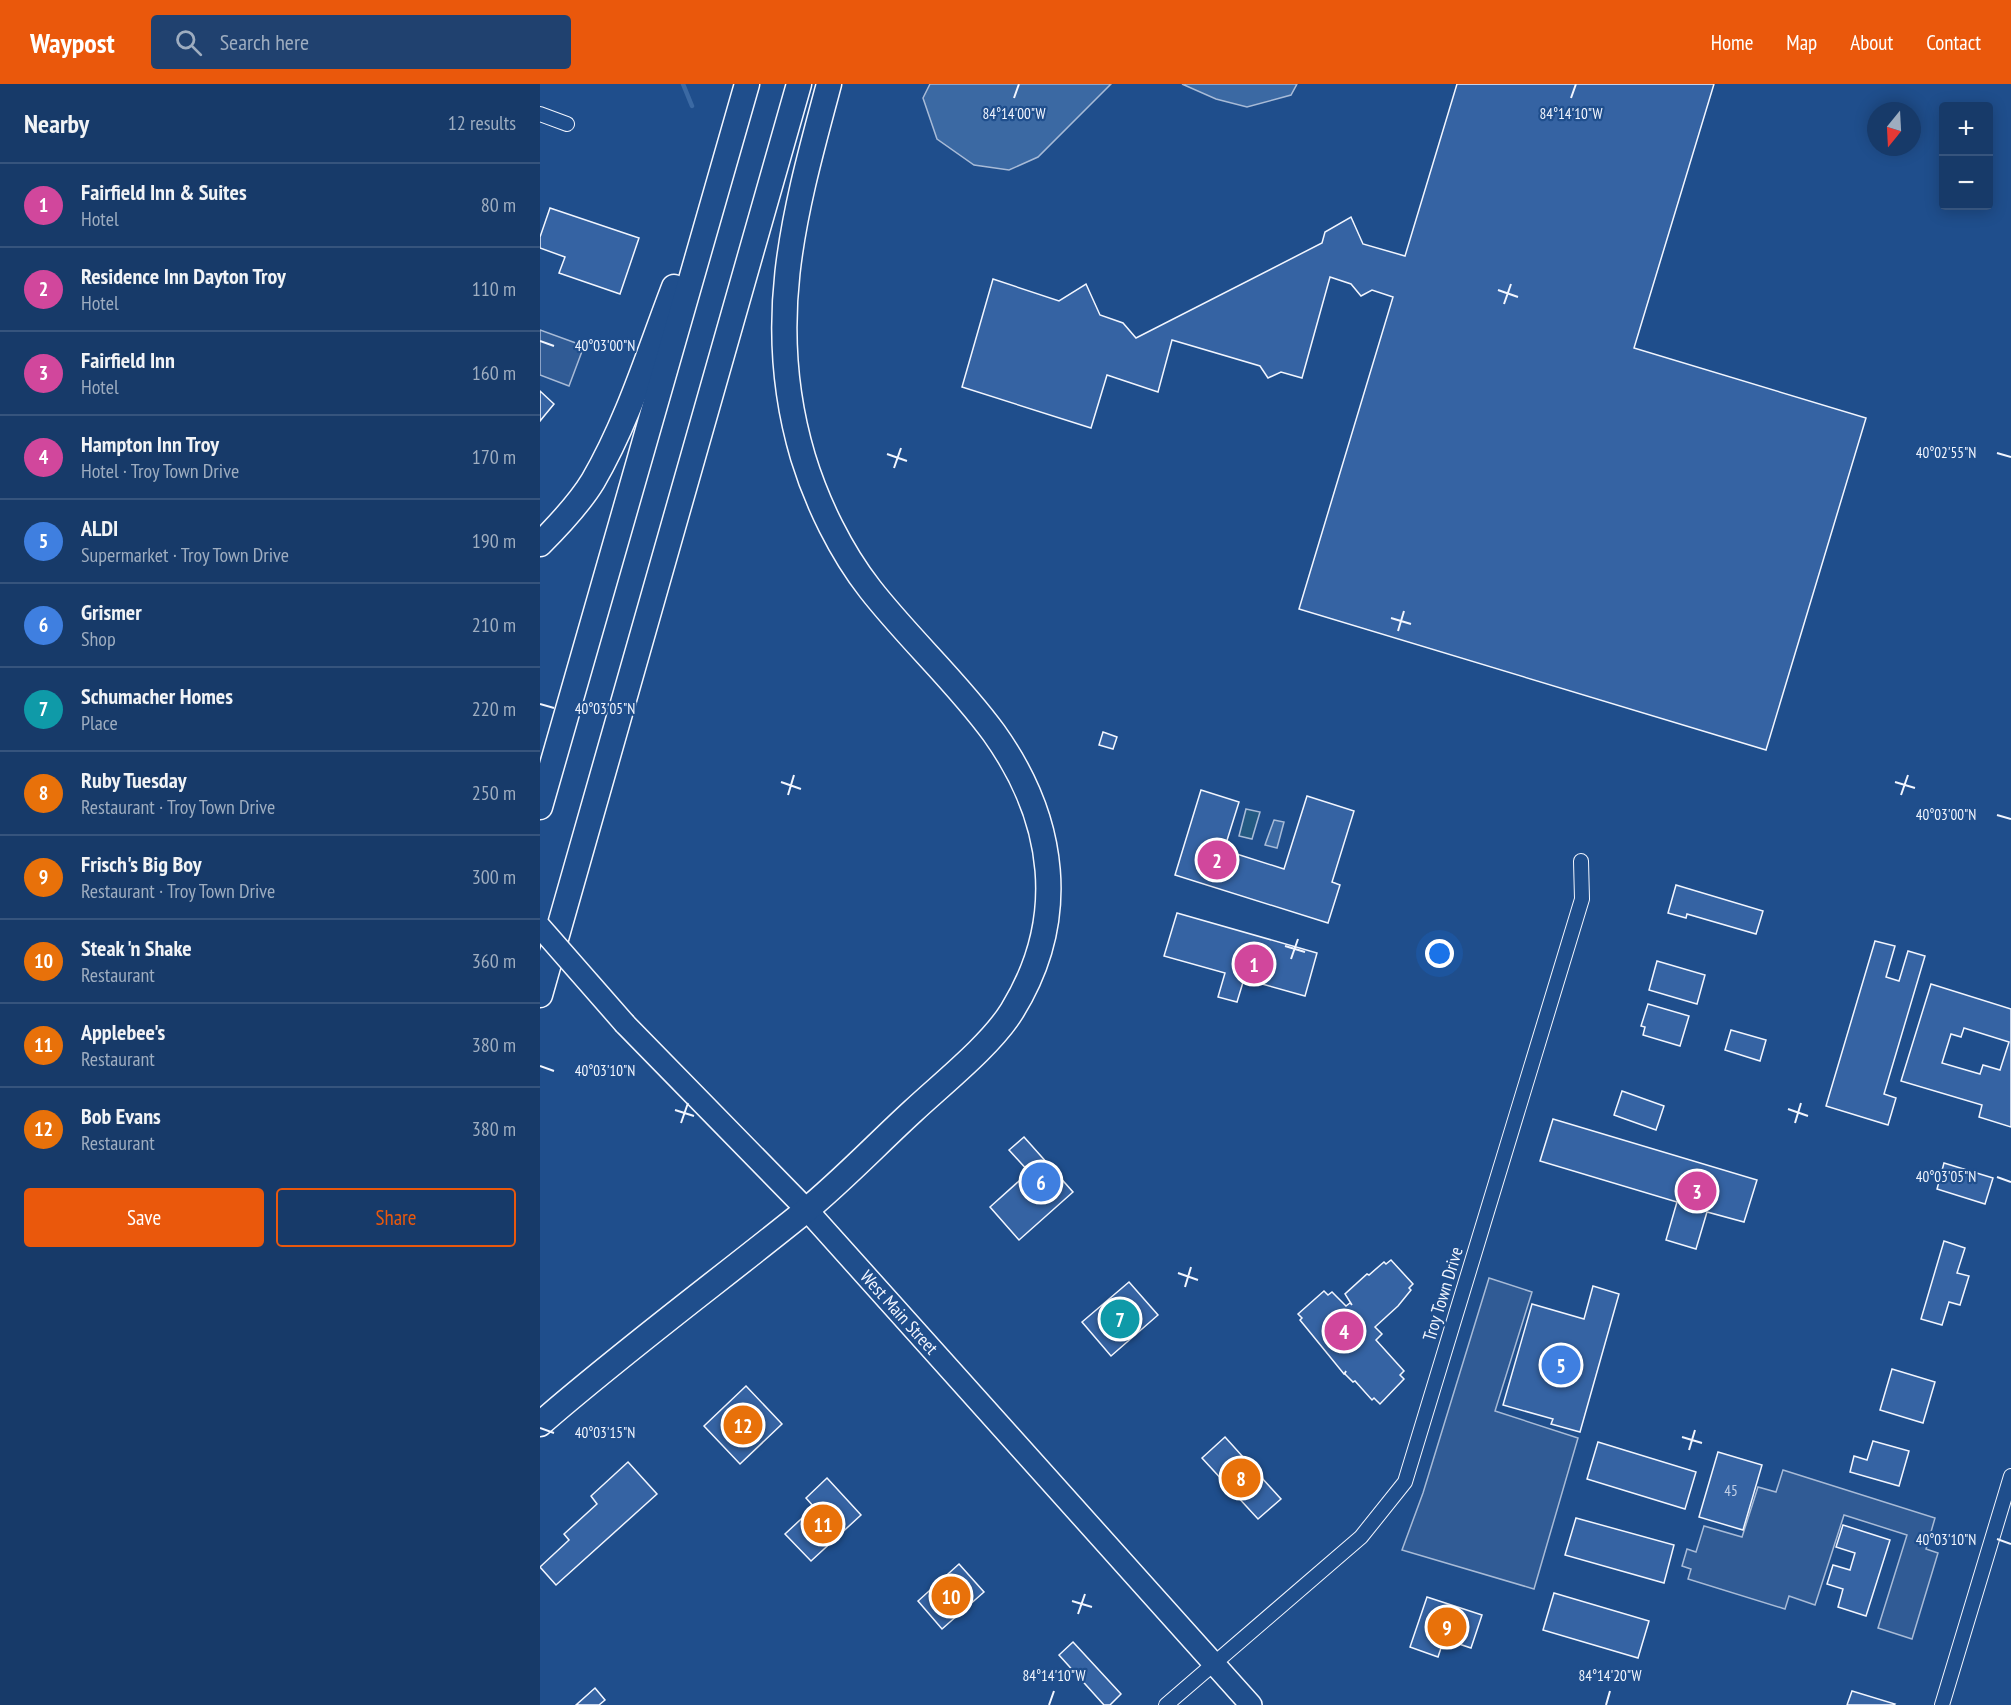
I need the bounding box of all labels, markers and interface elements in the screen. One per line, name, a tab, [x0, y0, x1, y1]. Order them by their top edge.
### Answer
search box	[151, 15, 571, 69]
text: Waypost	[30, 24, 115, 61]
icon: search	[172, 26, 205, 59]
text: Search here	[220, 28, 309, 56]
text: Home	[1711, 29, 1753, 56]
text: Map	[1786, 29, 1817, 56]
text: About	[1850, 29, 1893, 56]
text: Contact	[1926, 29, 1981, 56]
north arrow	[1867, 102, 1921, 156]
map controls	[1939, 102, 1993, 210]
button: +	[1939, 102, 1993, 156]
text: 84°14'00"W	[982, 104, 1046, 123]
text: 84°14'10"W	[1539, 104, 1603, 123]
text: Nearby	[24, 107, 89, 140]
text: 12 results	[448, 110, 516, 136]
button: −	[1939, 156, 1993, 210]
text: Fairfield Inn & Suites	[81, 178, 247, 206]
text: 1	[39, 192, 48, 218]
text: 80 m	[481, 192, 516, 218]
text: Hotel	[81, 206, 119, 232]
text: Residence Inn Dayton Troy	[81, 262, 286, 290]
text: 2	[39, 276, 48, 302]
text: 110 m	[472, 276, 516, 302]
text: Hotel	[81, 290, 119, 316]
text: 40°03'00"N	[575, 336, 635, 355]
text: Fairfield Inn	[81, 346, 175, 374]
text: 3	[39, 360, 48, 386]
text: 160 m	[472, 360, 516, 386]
text: Hotel	[81, 374, 119, 400]
text: Hampton Inn Troy	[81, 430, 219, 458]
text: 40°02'55"N	[1916, 443, 1976, 462]
text: 4	[39, 444, 48, 470]
text: 170 m	[472, 444, 516, 470]
text: Hotel · Troy Town Drive	[81, 458, 239, 484]
text: ALDI	[81, 514, 118, 542]
text: 5	[39, 528, 48, 554]
text: 190 m	[472, 528, 516, 554]
text: Supermarket · Troy Town Drive	[81, 542, 289, 568]
text: Grismer	[81, 598, 142, 626]
text: 6	[39, 612, 48, 638]
text: 210 m	[472, 612, 516, 638]
text: Shop	[81, 626, 116, 652]
text: Schumacher Homes	[81, 682, 233, 710]
text: 7	[39, 696, 48, 722]
text: 220 m	[472, 696, 516, 722]
text: 40°03'05"N	[575, 699, 635, 718]
text: Place	[81, 710, 118, 736]
text: Ruby Tuesday	[81, 766, 187, 794]
text: 8	[39, 780, 48, 806]
text: 250 m	[472, 780, 516, 806]
text: Restaurant · Troy Town Drive	[81, 794, 275, 820]
text: 40°03'00"N	[1916, 805, 1976, 824]
pin: 2	[1198, 838, 1236, 882]
text: Frisch's Big Boy	[81, 850, 202, 878]
text: 9	[39, 864, 48, 890]
text: 300 m	[472, 864, 516, 890]
text: Restaurant · Troy Town Drive	[81, 878, 275, 904]
text: Steak 'n Shake	[81, 934, 192, 962]
your location	[1425, 939, 1454, 968]
pin: 1	[1234, 942, 1274, 986]
text: 10	[34, 948, 53, 974]
text: 360 m	[472, 948, 516, 974]
text: Restaurant	[81, 962, 155, 988]
text: Applebee's	[81, 1018, 165, 1046]
text: 11	[34, 1032, 53, 1058]
text: 380 m	[472, 1032, 516, 1058]
text: Restaurant	[81, 1046, 155, 1072]
text: 40°03'10"N	[575, 1061, 635, 1080]
text: Bob Evans	[81, 1102, 161, 1130]
text: 12	[34, 1116, 53, 1142]
text: 380 m	[472, 1116, 516, 1142]
text: Restaurant	[81, 1130, 155, 1156]
pin: 6	[1022, 1160, 1060, 1204]
text: 40°03'05"N	[1916, 1167, 1976, 1186]
pin: 3	[1678, 1168, 1716, 1214]
button: Save	[24, 1188, 264, 1247]
button: Share	[276, 1188, 516, 1247]
street label: Troy Town Drive	[1417, 1244, 1468, 1344]
street label: West Main Street	[856, 1265, 943, 1359]
pin: 7	[1100, 1296, 1140, 1342]
pin: 4	[1324, 1308, 1364, 1354]
pin: 5	[1542, 1342, 1580, 1388]
pin: 12	[724, 1402, 762, 1448]
text: 40°03'15"N	[575, 1423, 635, 1442]
pin: 8	[1222, 1456, 1260, 1500]
house number: 45	[1724, 1481, 1738, 1500]
pin: 11	[804, 1502, 842, 1546]
text: 40°03'10"N	[1916, 1530, 1976, 1549]
pin: 10	[932, 1574, 970, 1618]
pin: 9	[1428, 1604, 1466, 1650]
text: 84°14'10"W	[1022, 1666, 1086, 1685]
text: 84°14'20"W	[1578, 1666, 1642, 1685]

